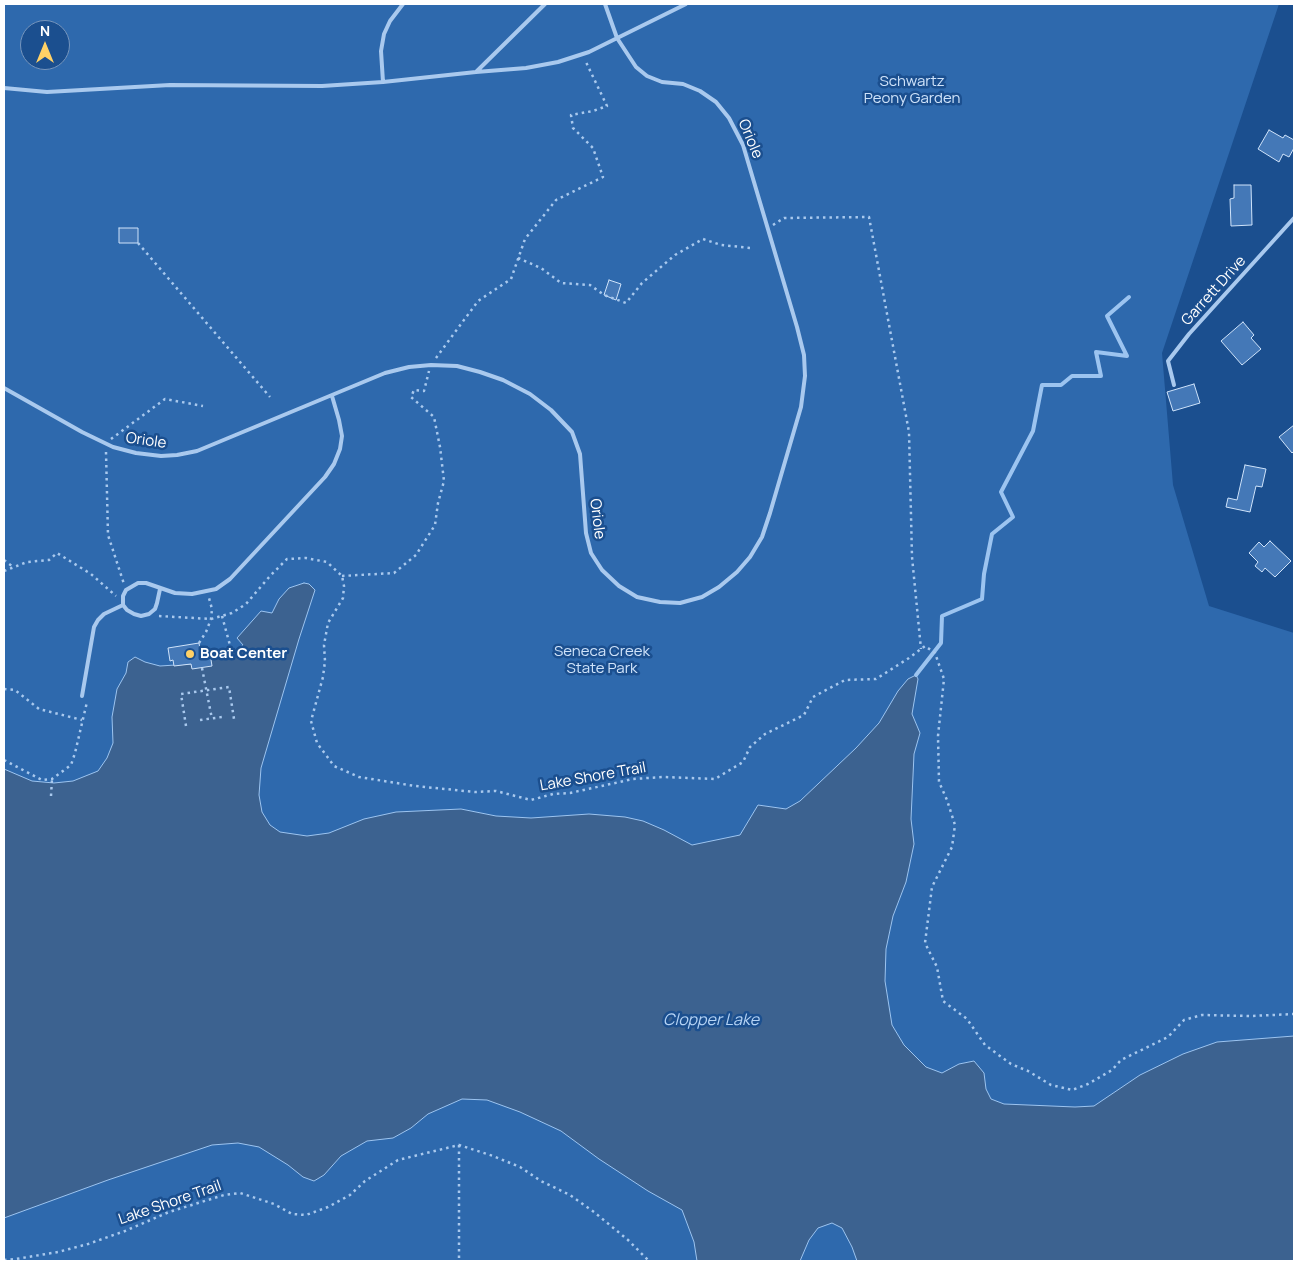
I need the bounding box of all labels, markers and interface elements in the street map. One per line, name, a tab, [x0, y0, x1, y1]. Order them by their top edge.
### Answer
north arrow	[20, 20, 70, 70]
text: N	[40, 21, 50, 40]
park label: Schwartz Peony Garden	[864, 73, 960, 108]
street label: Oriole	[734, 117, 766, 161]
street label: Garrett Drive	[1178, 252, 1250, 330]
street label: Oriole	[124, 429, 168, 453]
street label: Oriole	[586, 498, 608, 540]
park label: Seneca Creek State Park	[554, 643, 650, 678]
place label: Boat Center	[200, 645, 287, 663]
marker: Boat Center	[184, 648, 196, 660]
street label: Lake Shore Trail	[538, 759, 648, 795]
water label: Clopper Lake	[663, 1011, 759, 1031]
street label: Lake Shore Trail	[116, 1177, 224, 1229]

